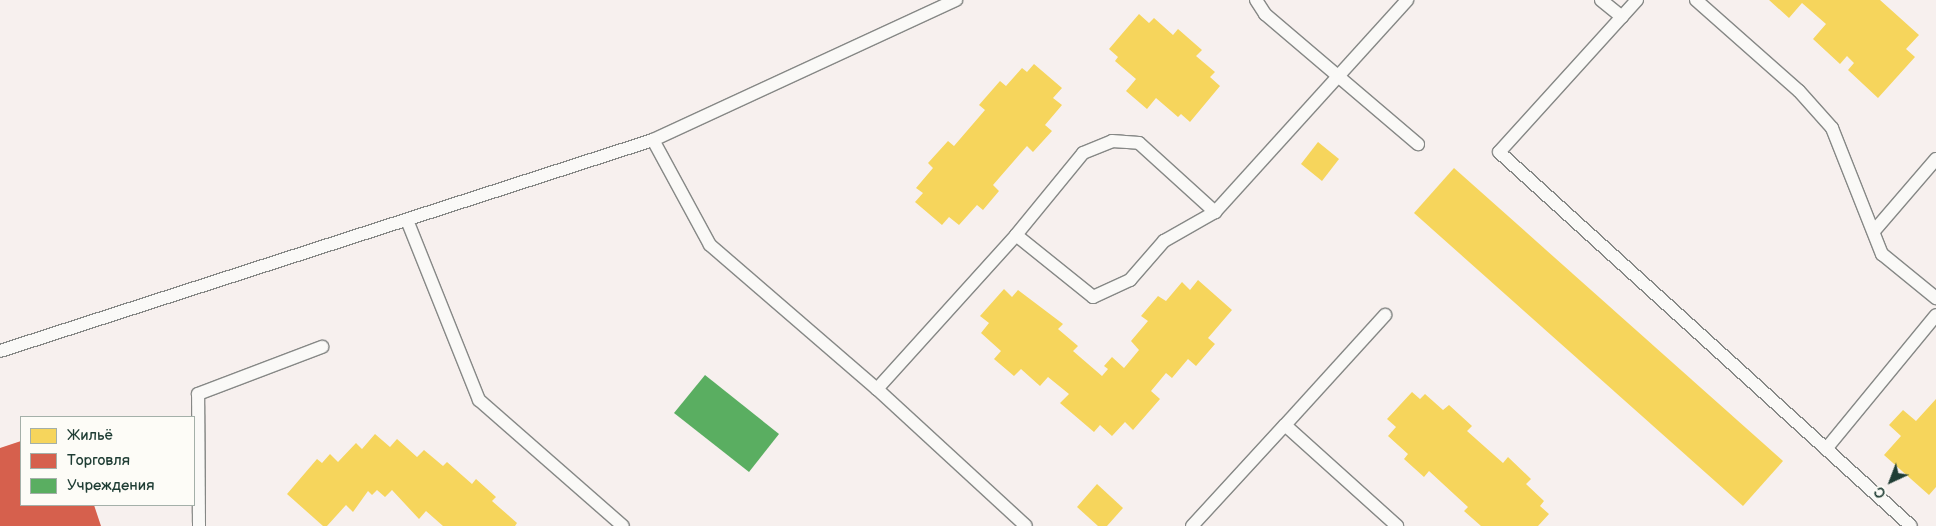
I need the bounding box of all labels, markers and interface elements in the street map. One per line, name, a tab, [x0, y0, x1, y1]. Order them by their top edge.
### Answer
legend	[20, 416, 195, 506]
text: Жильё	[67, 426, 113, 445]
text: Торговля	[67, 451, 130, 470]
north arrow	[1866, 456, 1916, 506]
text: Учреждения	[67, 476, 154, 495]
text: С	[1871, 483, 1890, 502]

